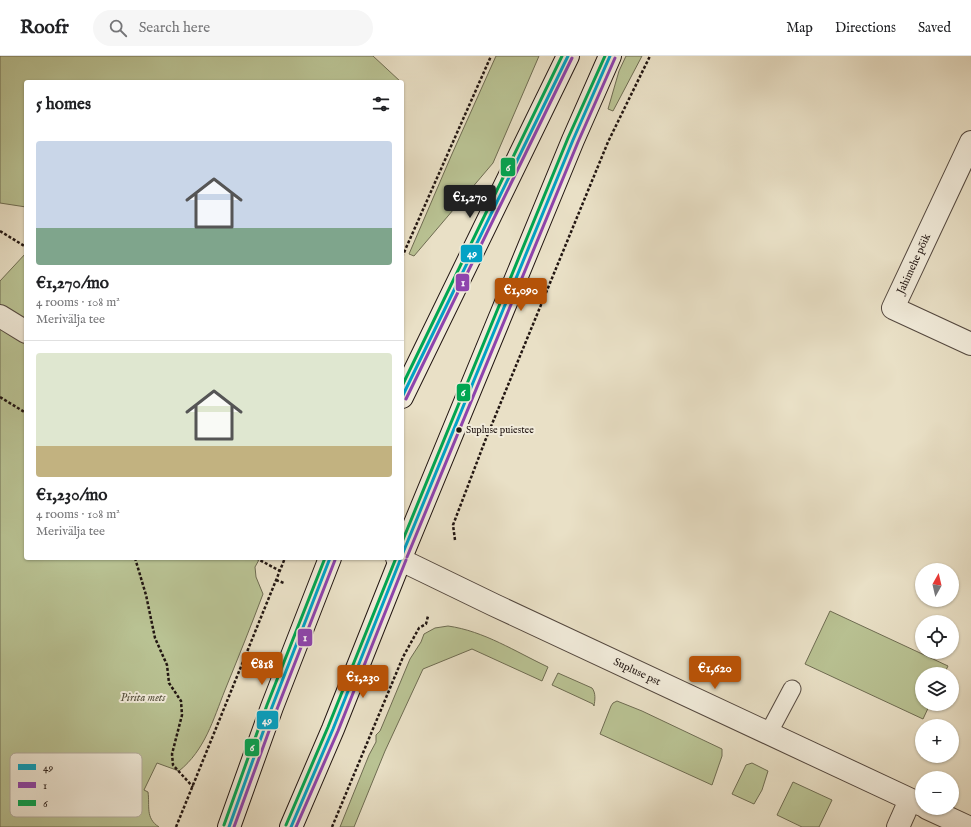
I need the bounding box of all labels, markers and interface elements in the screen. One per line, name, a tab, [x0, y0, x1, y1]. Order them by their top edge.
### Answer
search box	[93, 10, 373, 46]
text: Roofr	[20, 16, 69, 40]
icon: search	[107, 17, 129, 39]
text: Search here	[139, 18, 210, 37]
text: Map	[786, 19, 813, 37]
text: Directions	[835, 19, 896, 37]
text: Saved	[918, 19, 951, 37]
icon: filters	[370, 93, 392, 115]
text: 5 homes	[36, 94, 91, 115]
line badge: 6	[500, 157, 516, 177]
text: 6	[506, 161, 512, 175]
icon: home	[178, 167, 250, 239]
pin: €1,270	[437, 185, 503, 219]
text: €1,270	[453, 189, 487, 206]
street label: Jahimehe põik	[893, 231, 934, 298]
line badge: 49	[460, 244, 483, 263]
text: 49	[466, 247, 477, 261]
text: €1,270/mo	[36, 273, 109, 294]
line badge: 1	[455, 273, 470, 292]
text: 1	[461, 276, 465, 290]
pin: €1,090	[488, 278, 554, 312]
text: €1,090	[504, 282, 538, 299]
text: 4 rooms · 108 m²	[36, 294, 120, 311]
text: Merivälja tee	[36, 311, 105, 328]
icon: home	[178, 379, 250, 451]
line badge: 6	[456, 383, 471, 402]
text: 6	[461, 386, 467, 400]
place label: Supluse puiestee	[466, 424, 534, 437]
marker: Supluse puiestee	[454, 425, 464, 435]
text: €1,230/mo	[36, 485, 108, 506]
text: 4 rooms · 108 m²	[36, 506, 120, 523]
text: Merivälja tee	[36, 523, 105, 540]
north arrow	[915, 563, 959, 607]
map controls	[915, 563, 959, 815]
button: locate	[915, 615, 959, 659]
line badge: 1	[297, 628, 313, 647]
text: 1	[303, 631, 307, 645]
pin: €818	[238, 652, 286, 686]
street label: Supluse pst	[611, 655, 663, 689]
text: €818	[251, 656, 273, 673]
pin: €1,620	[682, 656, 748, 690]
text: €1,620	[698, 660, 732, 677]
pin: €1,230	[330, 665, 396, 699]
button: layers	[915, 667, 959, 711]
text: €1,230	[346, 669, 380, 686]
park label: Pirita mets	[120, 691, 166, 705]
line badge: 49	[256, 710, 279, 730]
text: 49	[261, 714, 272, 728]
button: +	[915, 719, 959, 763]
line badge: 6	[244, 738, 260, 757]
text: 6	[250, 741, 256, 755]
legend	[10, 753, 142, 817]
text: 49	[43, 761, 53, 775]
button: −	[915, 771, 959, 815]
text: 1	[43, 779, 47, 793]
text: 6	[43, 797, 48, 811]

